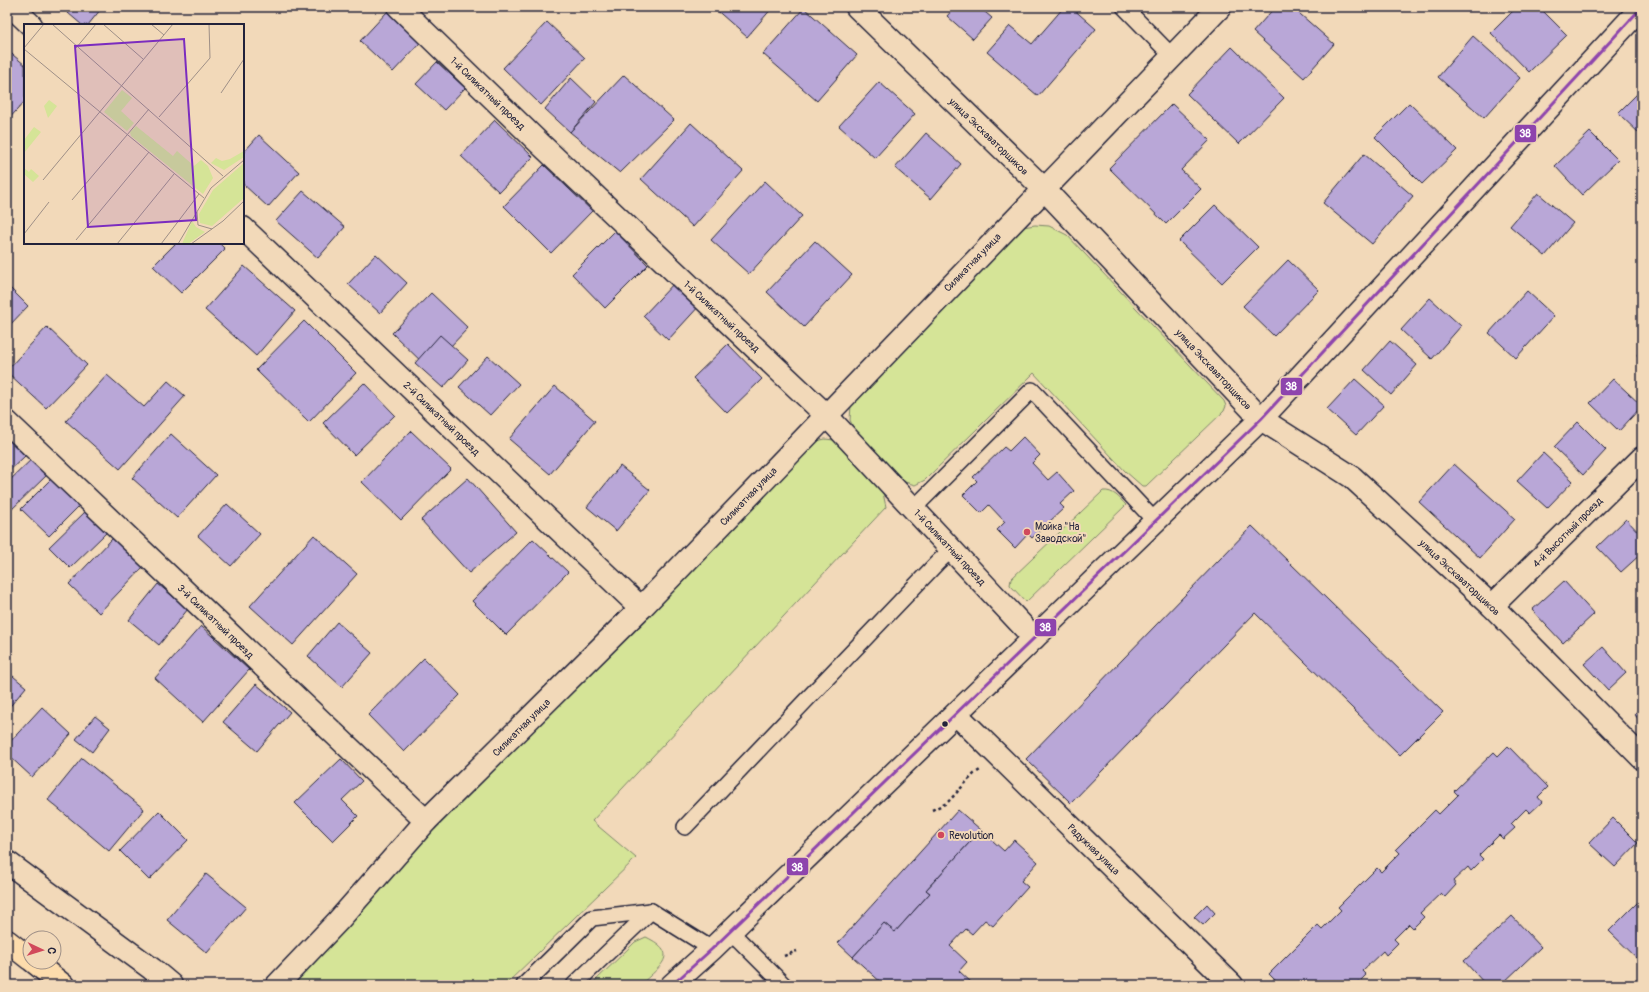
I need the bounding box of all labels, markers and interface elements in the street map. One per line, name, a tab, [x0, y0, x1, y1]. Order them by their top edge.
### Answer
inset map	[24, 24, 244, 244]
street label: 1-й Силикатный проезд	[447, 55, 527, 133]
street label: улица Экскаваторщиков	[945, 95, 1031, 178]
line badge: 38	[1514, 124, 1537, 143]
text: 38	[1519, 127, 1531, 140]
street label: Силикатная улица	[942, 231, 1004, 294]
street label: 1-й Силикатный проезд	[681, 278, 762, 355]
street label: улица Экскаваторщиков	[1172, 326, 1254, 413]
line badge: 38	[1280, 377, 1303, 396]
street label: 2-й Силикатный проезд	[401, 379, 482, 458]
text: 38	[1285, 380, 1297, 393]
street label: Силикатная улица	[718, 465, 780, 528]
street label: 4-й Высотный проезд	[1530, 495, 1605, 570]
street label: 1-й Силикатный проезд	[911, 507, 988, 588]
place label: Мойка "На Заводской"	[1035, 521, 1086, 545]
marker: Мойка "На Заводской"	[1022, 527, 1032, 537]
street label: улица Экскаваторщиков	[1416, 537, 1502, 618]
street label: 3-й Силикатный проезд	[175, 582, 256, 661]
line badge: 38	[1034, 618, 1057, 637]
text: 38	[1039, 621, 1051, 634]
street label: Силикатная улица	[490, 696, 553, 759]
unlabelled marker	[940, 719, 950, 729]
street label: Радужная улица	[1065, 822, 1122, 878]
marker: Revolution	[936, 830, 946, 840]
place label: Revolution	[949, 830, 994, 842]
line badge: 38	[786, 857, 809, 876]
text: 38	[791, 861, 803, 874]
north arrow	[22, 930, 62, 970]
text: С	[45, 947, 58, 955]

